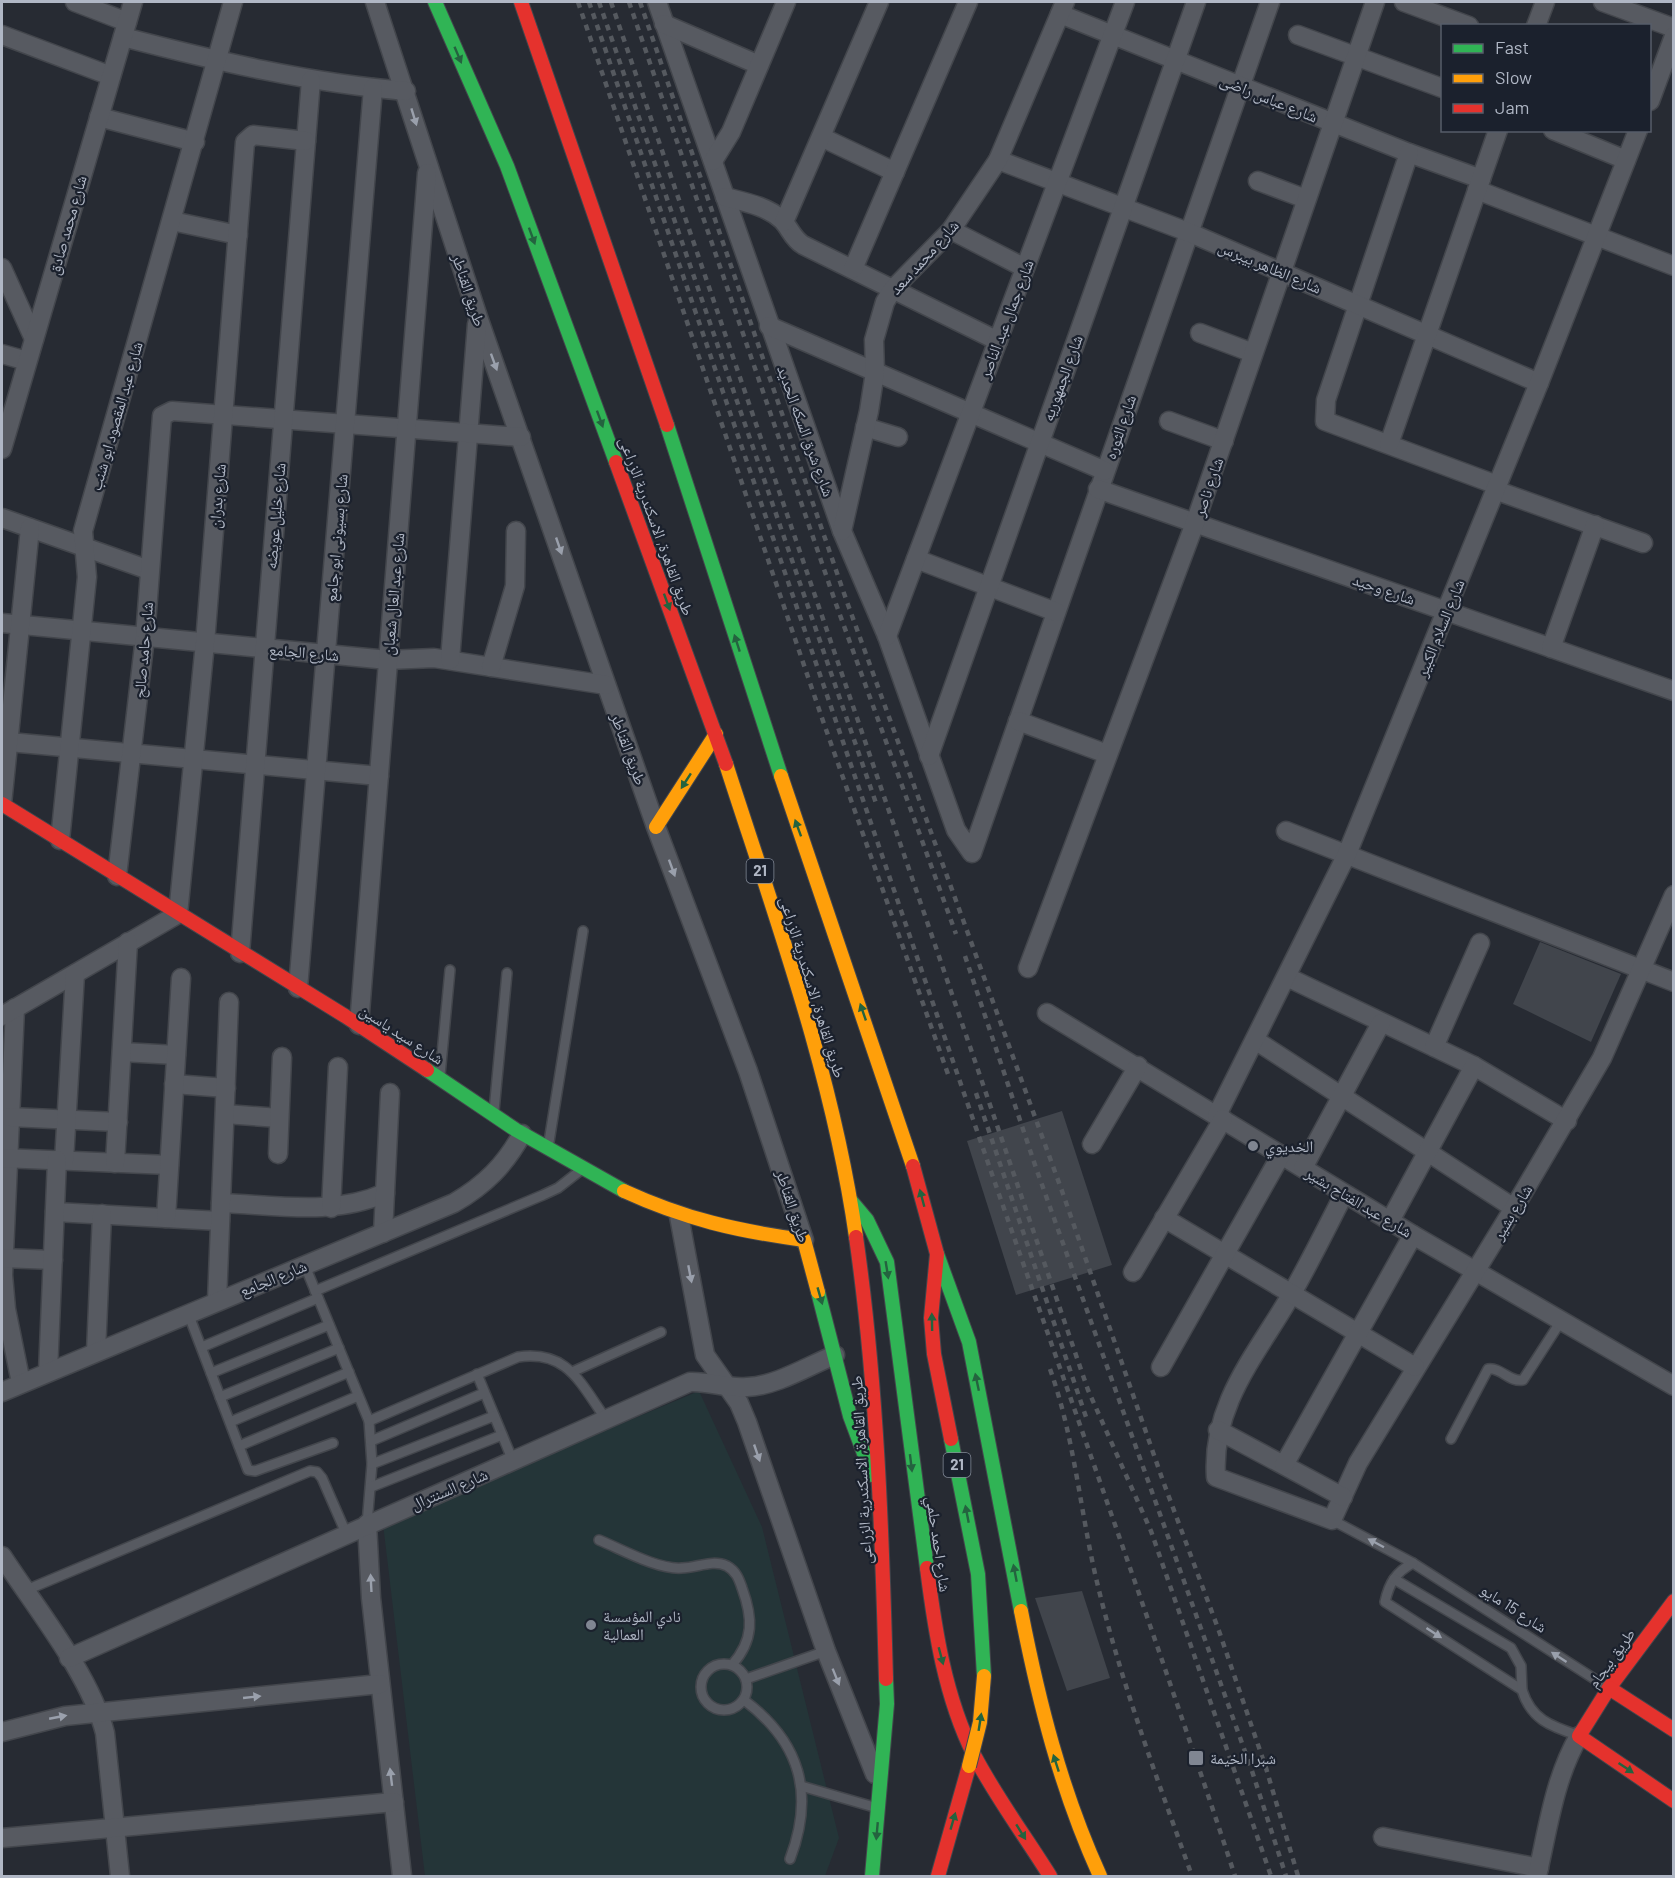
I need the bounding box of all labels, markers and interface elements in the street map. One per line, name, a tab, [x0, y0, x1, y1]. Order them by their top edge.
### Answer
legend	[1441, 24, 1651, 132]
text: Fast	[1495, 36, 1529, 58]
one-way arrow	[454, 47, 463, 64]
text: Slow	[1495, 66, 1532, 88]
street label: شارع عباس راضى	[1217, 69, 1321, 128]
text: Jam	[1495, 96, 1529, 118]
one-way arrow	[410, 108, 419, 126]
street label: شارع محمد صادق	[43, 173, 92, 277]
street label: شارع محمد سعد	[885, 215, 964, 299]
one-way arrow	[528, 227, 538, 245]
street label: شارع الظاهر بيبرس	[1215, 236, 1325, 299]
street label: طريق القناطر	[447, 250, 490, 329]
street label: شارع جمال عبد الناصر	[974, 257, 1039, 383]
street label: شارع الجمهوريه	[1037, 332, 1088, 424]
street label: شارع عبد المقصود ابو شنب	[85, 339, 148, 493]
one-way arrow	[490, 353, 499, 371]
street label: شارع شرق السكه الحديد	[772, 363, 839, 500]
street label: شارع الثوره	[1100, 392, 1141, 462]
one-way arrow	[595, 410, 605, 428]
street label: طريق القاهرة, الاسكندرية الزراعى	[614, 434, 699, 619]
street label: شارع ناصر	[1188, 455, 1228, 520]
street label: شارع خليل عويضه	[260, 462, 291, 570]
street label: شارع بدران	[204, 463, 231, 529]
street label: شارع بسيونى ابو جامع	[320, 473, 353, 603]
street label: شارع عبد العال شعبان	[378, 532, 409, 656]
one-way arrow	[554, 537, 564, 555]
street label: شارع وحيد	[1350, 569, 1418, 610]
street label: شارع السلام الكبير	[1411, 576, 1470, 681]
one-way arrow	[662, 593, 672, 611]
street label: شارع حامد صالح	[129, 601, 158, 699]
one-way arrow	[732, 634, 742, 652]
street label: شارع الجامع	[268, 639, 340, 666]
street label: طريق القناطر	[605, 709, 651, 788]
one-way arrow	[680, 772, 692, 788]
one-way arrow	[793, 819, 803, 837]
road number: 21	[746, 859, 774, 883]
one-way arrow	[667, 860, 677, 878]
street label: طريق القاهرة, الاسكندرية الزراعى	[775, 894, 850, 1081]
street label: شارع سيد ياسين	[356, 1000, 448, 1069]
one-way arrow	[858, 1003, 867, 1021]
place label: الخديوي	[1265, 1136, 1313, 1159]
marker: الخديوي	[1246, 1139, 1260, 1153]
street label: شارع عبد الفتاح بشير	[1301, 1162, 1416, 1243]
street label: طريق القناطر	[771, 1166, 814, 1245]
street label: شارع بشير	[1487, 1181, 1537, 1245]
one-way arrow	[916, 1189, 926, 1207]
street label: شارع الجامع	[237, 1256, 310, 1301]
one-way arrow	[883, 1260, 892, 1279]
one-way arrow	[686, 1264, 695, 1283]
one-way arrow	[816, 1288, 825, 1306]
one-way arrow	[927, 1313, 937, 1332]
one-way arrow	[972, 1372, 981, 1391]
street label: طريق القاهرة, الاسكندرية الزراعى	[846, 1375, 877, 1565]
one-way arrow	[753, 1444, 763, 1462]
road number: 21	[944, 1453, 970, 1477]
one-way arrow	[906, 1454, 916, 1473]
street label: شارع السنترال	[408, 1464, 491, 1515]
street label: شارع احمد حلمي	[919, 1495, 956, 1594]
one-way arrow	[962, 1504, 971, 1523]
one-way arrow	[1367, 1538, 1384, 1548]
one-way arrow	[1010, 1563, 1019, 1582]
one-way arrow	[366, 1573, 375, 1592]
street label: شارع 15 مايو	[1477, 1579, 1551, 1638]
place label: نادي المؤسسة العمالية	[603, 1606, 681, 1643]
marker: نادي المؤسسة العمالية	[584, 1618, 598, 1632]
street label: طريق بيجام	[1583, 1624, 1640, 1692]
one-way arrow	[1426, 1628, 1442, 1639]
one-way arrow	[936, 1647, 946, 1665]
one-way arrow	[1551, 1651, 1567, 1662]
one-way arrow	[831, 1668, 841, 1686]
one-way arrow	[242, 1692, 261, 1702]
one-way arrow	[49, 1712, 68, 1721]
one-way arrow	[976, 1712, 985, 1731]
place label: شبرا الخيمة	[1210, 1748, 1276, 1768]
marker: شبرا الخيمة	[1187, 1749, 1205, 1767]
one-way arrow	[1051, 1754, 1060, 1772]
one-way arrow	[1618, 1763, 1635, 1774]
one-way arrow	[386, 1767, 396, 1786]
one-way arrow	[949, 1812, 958, 1830]
one-way arrow	[872, 1822, 881, 1841]
one-way arrow	[1016, 1824, 1027, 1840]

